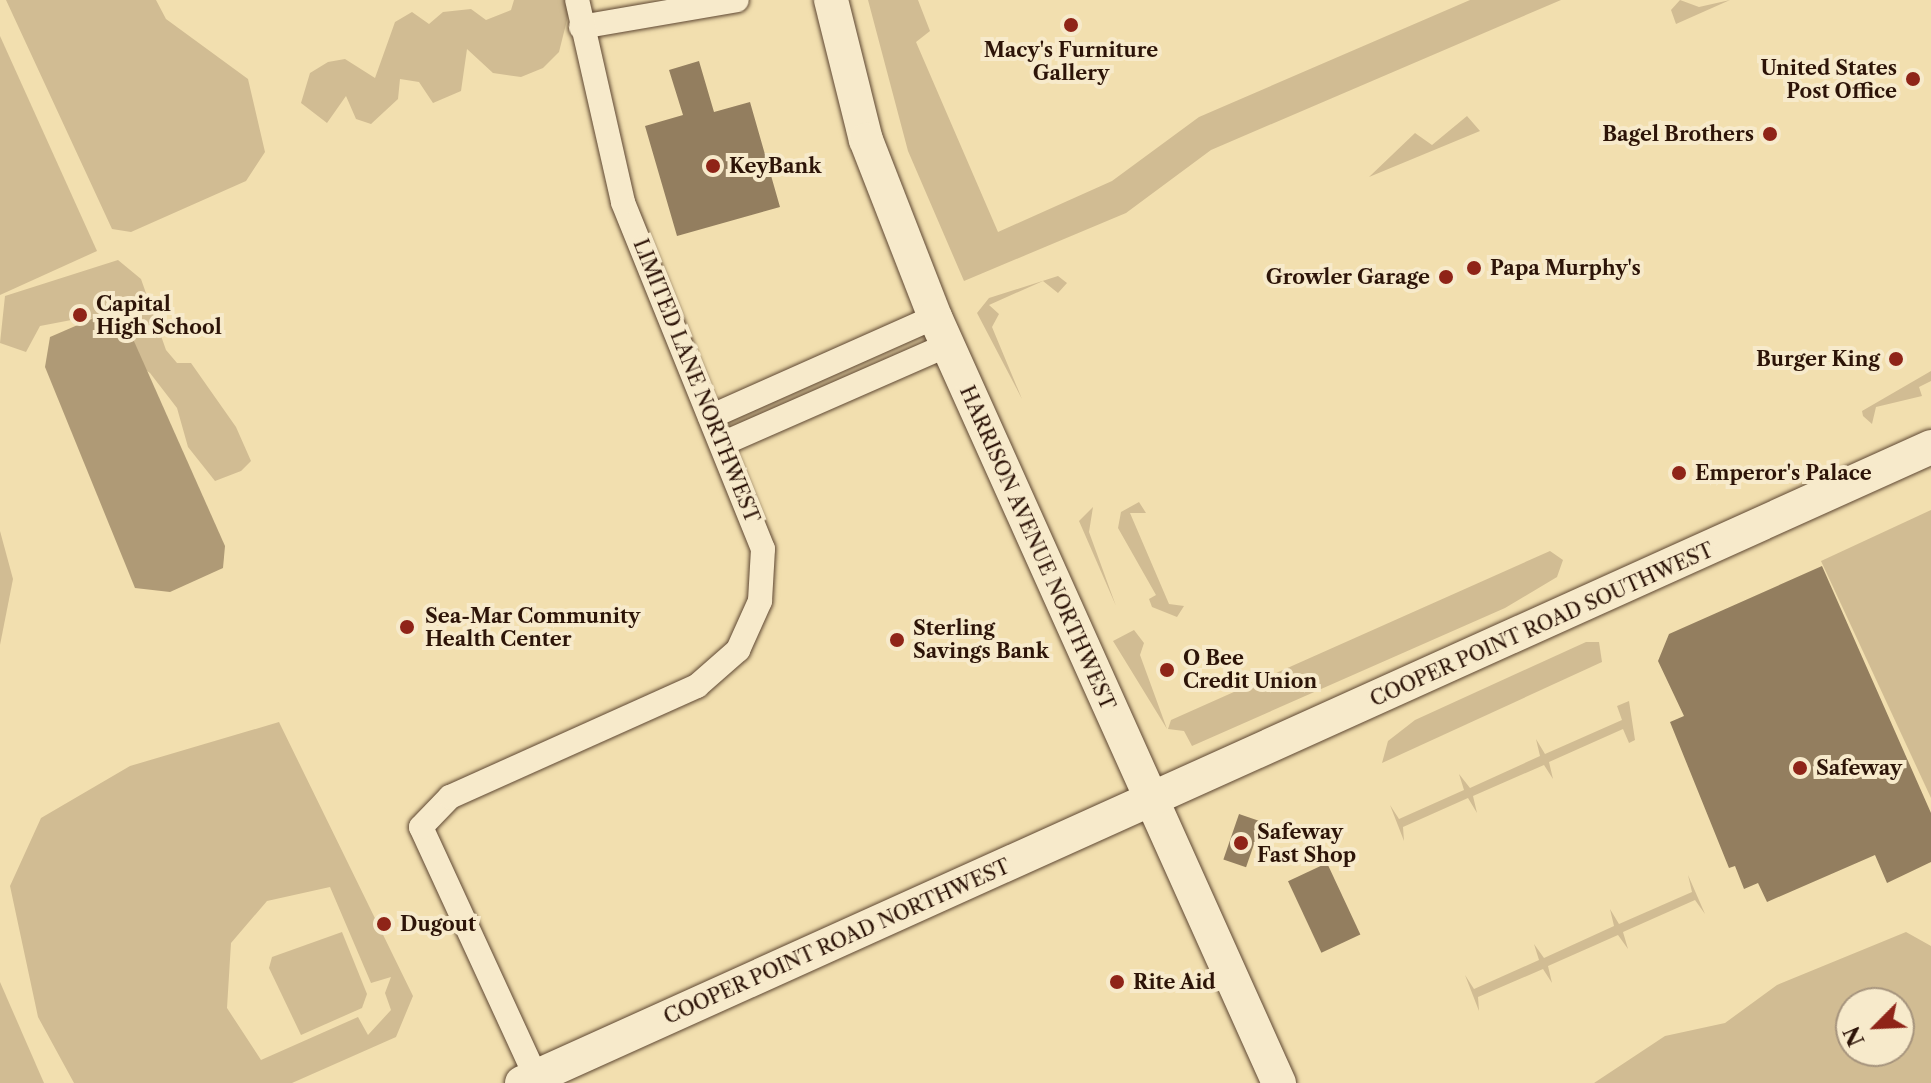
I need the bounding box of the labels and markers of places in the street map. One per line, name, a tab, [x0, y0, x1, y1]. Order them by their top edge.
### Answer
marker: Macy's Furniture Gallery	[1062, 16, 1080, 34]
place label: Macy's Furniture Gallery	[984, 38, 1158, 85]
place label: United States Post Office	[1760, 56, 1897, 103]
marker: United States Post Office	[1904, 70, 1922, 88]
place label: Bagel Brothers	[1602, 122, 1754, 146]
marker: Bagel Brothers	[1761, 125, 1779, 143]
place label: KeyBank	[729, 154, 821, 178]
marker: KeyBank	[704, 157, 722, 175]
place label: Papa Murphy's	[1490, 256, 1641, 280]
marker: Papa Murphy's	[1465, 259, 1483, 277]
place label: Growler Garage	[1266, 265, 1430, 289]
marker: Growler Garage	[1437, 268, 1455, 286]
place label: Capital High School	[96, 292, 222, 339]
marker: Capital High School	[71, 306, 89, 324]
place label: Burger King	[1756, 347, 1880, 371]
marker: Burger King	[1887, 350, 1905, 368]
place label: Emperor's Palace	[1695, 461, 1872, 485]
marker: Emperor's Palace	[1670, 464, 1688, 482]
place label: Sea-Mar Community Health Center	[425, 604, 640, 651]
marker: Sea-Mar Community Health Center	[396, 616, 418, 638]
place label: Sterling Savings Bank	[913, 616, 1049, 663]
marker: Sterling Savings Bank	[888, 631, 906, 649]
place label: O Bee Credit Union	[1183, 646, 1317, 693]
marker: O Bee Credit Union	[1158, 661, 1176, 679]
place label: Safeway	[1816, 756, 1902, 780]
marker: Safeway	[1791, 759, 1809, 777]
place label: Safeway Fast Shop	[1257, 820, 1356, 867]
marker: Safeway Fast Shop	[1232, 834, 1250, 852]
place label: Dugout	[400, 912, 476, 936]
marker: Dugout	[375, 915, 393, 933]
place label: Rite Aid	[1133, 970, 1216, 994]
marker: Rite Aid	[1108, 973, 1126, 991]

